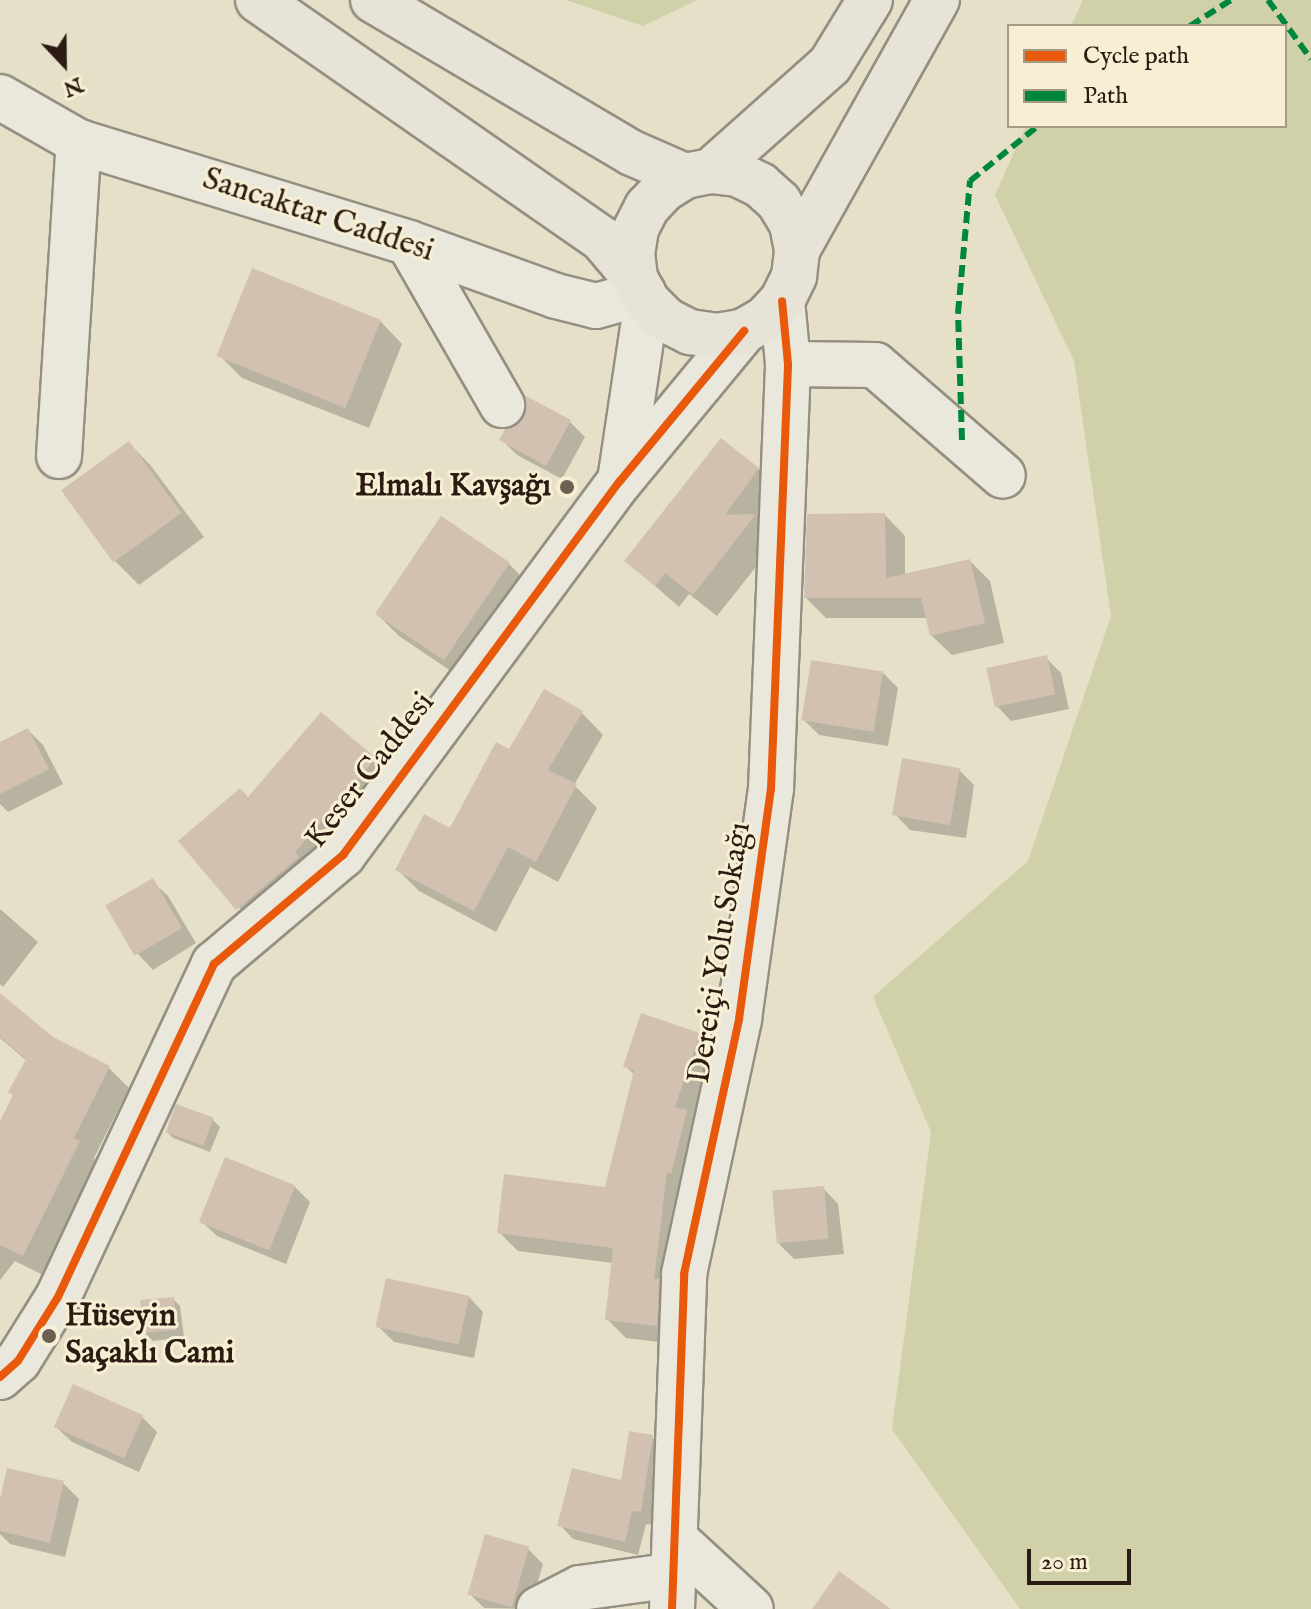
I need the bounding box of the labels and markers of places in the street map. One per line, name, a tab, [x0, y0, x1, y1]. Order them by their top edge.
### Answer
place label: Elmalı Kavşağı	[355, 468, 551, 506]
marker: Elmalı Kavşağı	[558, 478, 576, 496]
place label: Hüseyin Saçaklı Cami	[65, 1299, 234, 1374]
marker: Hüseyin Saçaklı Cami	[40, 1327, 58, 1345]

